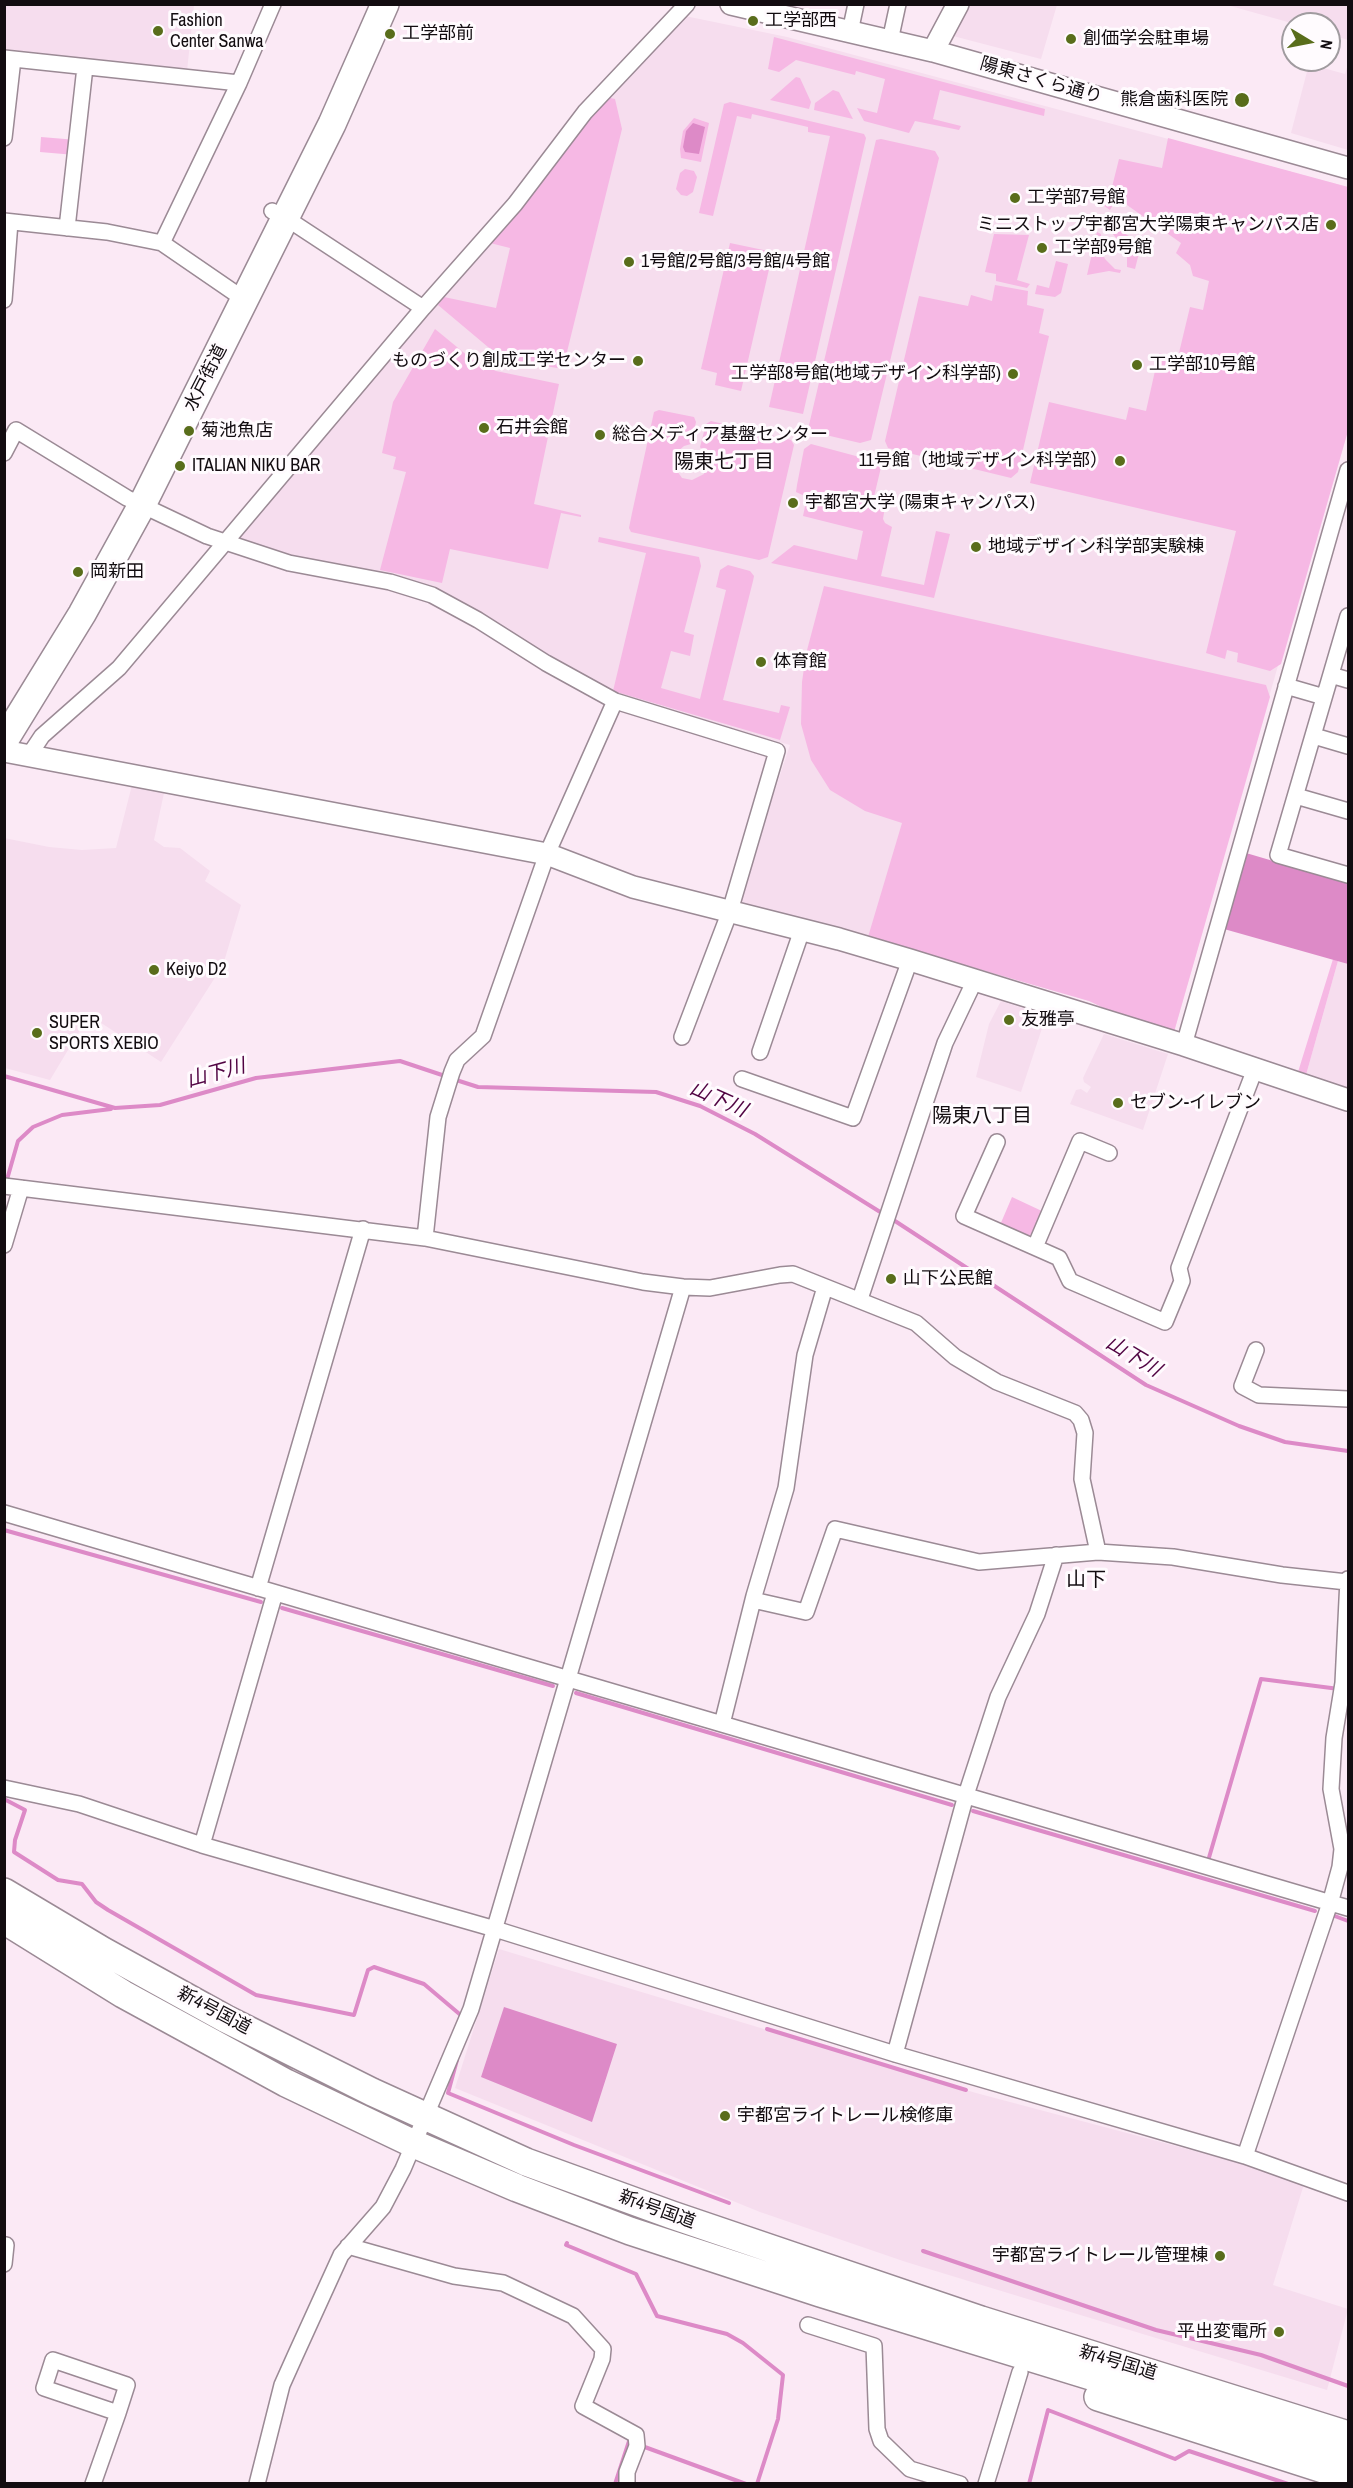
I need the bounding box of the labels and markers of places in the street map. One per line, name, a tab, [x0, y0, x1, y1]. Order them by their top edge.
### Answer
place label: Fashion Center Sanwa	[170, 10, 264, 52]
place label: 工学部西	[765, 10, 837, 32]
marker: 工学部西	[746, 14, 760, 28]
place label: 工学部前	[402, 23, 474, 45]
marker: Fashion Center Sanwa	[151, 24, 165, 38]
marker: 工学部前	[383, 27, 397, 41]
place label: 創価学会駐車場	[1083, 28, 1209, 50]
marker: 創価学会駐車場	[1064, 32, 1078, 46]
place label: 熊倉歯科医院	[1120, 89, 1228, 111]
marker: 熊倉歯科医院	[1233, 91, 1251, 109]
place label: 工学部7号館	[1027, 187, 1125, 209]
marker: 工学部7号館	[1008, 191, 1022, 205]
place label: ミニストップ宇都宮大学陽東キャンパス店	[977, 214, 1319, 236]
marker: ミニストップ宇都宮大学陽東キャンパス店	[1324, 218, 1338, 232]
place label: 工学部9号館	[1054, 237, 1152, 259]
marker: 工学部9号館	[1035, 241, 1049, 255]
place label: 1号館/2号館/3号館/4号館	[641, 251, 830, 273]
marker: 1号館/2号館/3号館/4号館	[622, 255, 636, 269]
place label: ものづくり創成工学センター	[392, 350, 626, 372]
marker: ものづくり創成工学センター	[631, 354, 645, 368]
place label: 工学部10号館	[1149, 354, 1255, 376]
marker: 工学部10号館	[1130, 358, 1144, 372]
place label: 工学部8号館(地域デザイン科学部)	[731, 363, 1001, 385]
marker: 工学部8号館(地域デザイン科学部)	[1006, 367, 1020, 381]
place label: 石井会館	[496, 417, 568, 439]
place label: 菊池魚店	[201, 420, 273, 442]
marker: 石井会館	[477, 421, 491, 435]
marker: 菊池魚店	[182, 424, 196, 438]
place label: 総合メディア基盤センター	[612, 424, 828, 446]
marker: 総合メディア基盤センター	[593, 428, 607, 442]
place label: 11号館（地域デザイン科学部）	[859, 450, 1108, 472]
marker: 11号館（地域デザイン科学部）	[1113, 454, 1127, 468]
place label: ITALIAN NIKU BAR	[192, 455, 321, 477]
marker: ITALIAN NIKU BAR	[173, 459, 187, 473]
place label: 宇都宮大学 (陽東キャンパス)	[805, 492, 1035, 514]
marker: 宇都宮大学 (陽東キャンパス)	[786, 496, 800, 510]
place label: 地域デザイン科学部実験棟	[988, 536, 1204, 558]
marker: 地域デザイン科学部実験棟	[969, 540, 983, 554]
place label: 岡新田	[90, 561, 144, 583]
marker: 岡新田	[71, 565, 85, 579]
place label: 体育館	[773, 651, 827, 673]
marker: 体育館	[754, 655, 768, 669]
place label: Keiyo D2	[166, 959, 227, 981]
marker: Keiyo D2	[147, 963, 161, 977]
place label: 友雅亭	[1021, 1009, 1075, 1031]
place label: SUPER SPORTS XEBIO	[49, 1012, 159, 1054]
marker: 友雅亭	[1002, 1013, 1016, 1027]
marker: SUPER SPORTS XEBIO	[30, 1026, 44, 1040]
place label: セブン-イレブン	[1130, 1092, 1261, 1114]
marker: セブン-イレブン	[1111, 1096, 1125, 1110]
place label: 山下公民館	[903, 1268, 993, 1290]
marker: 山下公民館	[884, 1272, 898, 1286]
place label: 宇都宮ライトレール検修庫	[737, 2105, 953, 2127]
marker: 宇都宮ライトレール検修庫	[718, 2109, 732, 2123]
place label: 宇都宮ライトレール管理棟	[992, 2245, 1208, 2267]
marker: 宇都宮ライトレール管理棟	[1213, 2249, 1227, 2263]
place label: 平出変電所	[1177, 2321, 1267, 2343]
marker: 平出変電所	[1272, 2325, 1286, 2339]

